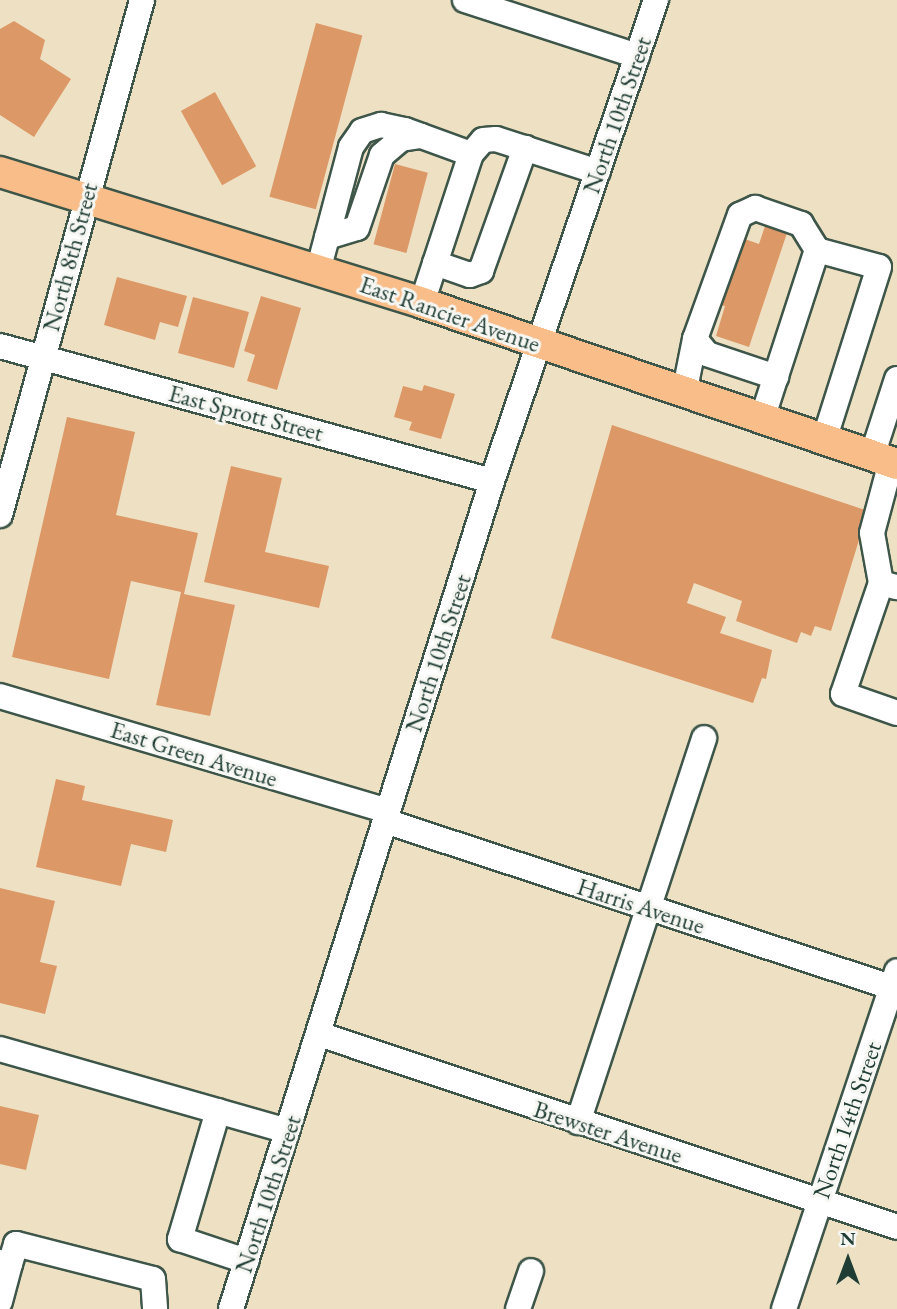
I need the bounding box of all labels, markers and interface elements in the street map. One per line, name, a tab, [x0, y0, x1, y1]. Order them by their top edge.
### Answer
street label: North 10th Street	[577, 33, 657, 197]
street label: North 8th Street	[36, 180, 104, 334]
street label: East Rancier Avenue	[356, 270, 544, 358]
street label: East Sprott Street	[166, 379, 326, 447]
street label: North 10th Street	[399, 571, 477, 735]
street label: East Green Avenue	[107, 715, 281, 793]
street label: Harris Avenue	[574, 872, 708, 940]
street label: North 14th Street	[807, 1038, 887, 1202]
street label: Brewster Avenue	[530, 1094, 686, 1170]
street label: North 10th Street	[229, 1112, 307, 1276]
north arrow	[813, 1225, 883, 1295]
text: N	[840, 1226, 856, 1251]

